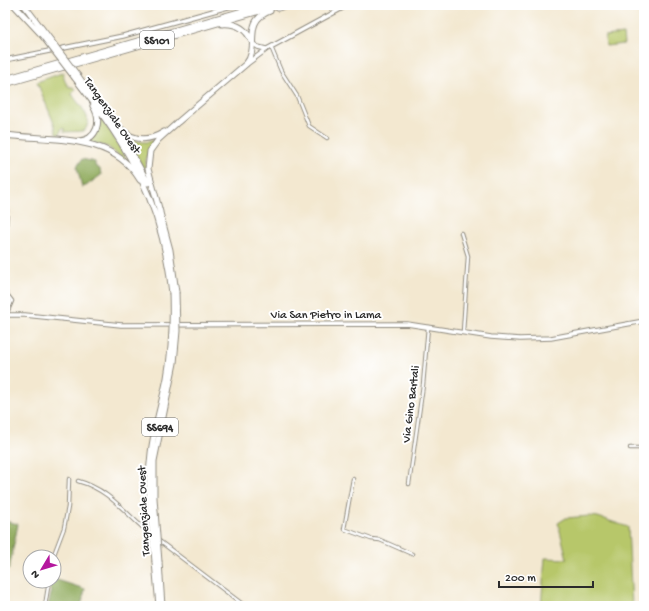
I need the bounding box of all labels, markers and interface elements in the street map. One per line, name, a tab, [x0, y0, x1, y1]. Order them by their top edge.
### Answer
road number: SS101	[140, 31, 174, 49]
street label: Tangenziale Ovest	[79, 74, 144, 158]
street label: Via San Pietro in Lama	[270, 309, 382, 323]
street label: Via Gino Bartali	[400, 365, 424, 445]
road number: SS694	[142, 418, 178, 436]
street label: Tangenziale Ovest	[136, 465, 154, 557]
north arrow	[22, 549, 62, 589]
scale bar	[499, 563, 593, 589]
text: N	[29, 567, 43, 580]
text: 200 m	[505, 572, 536, 586]

